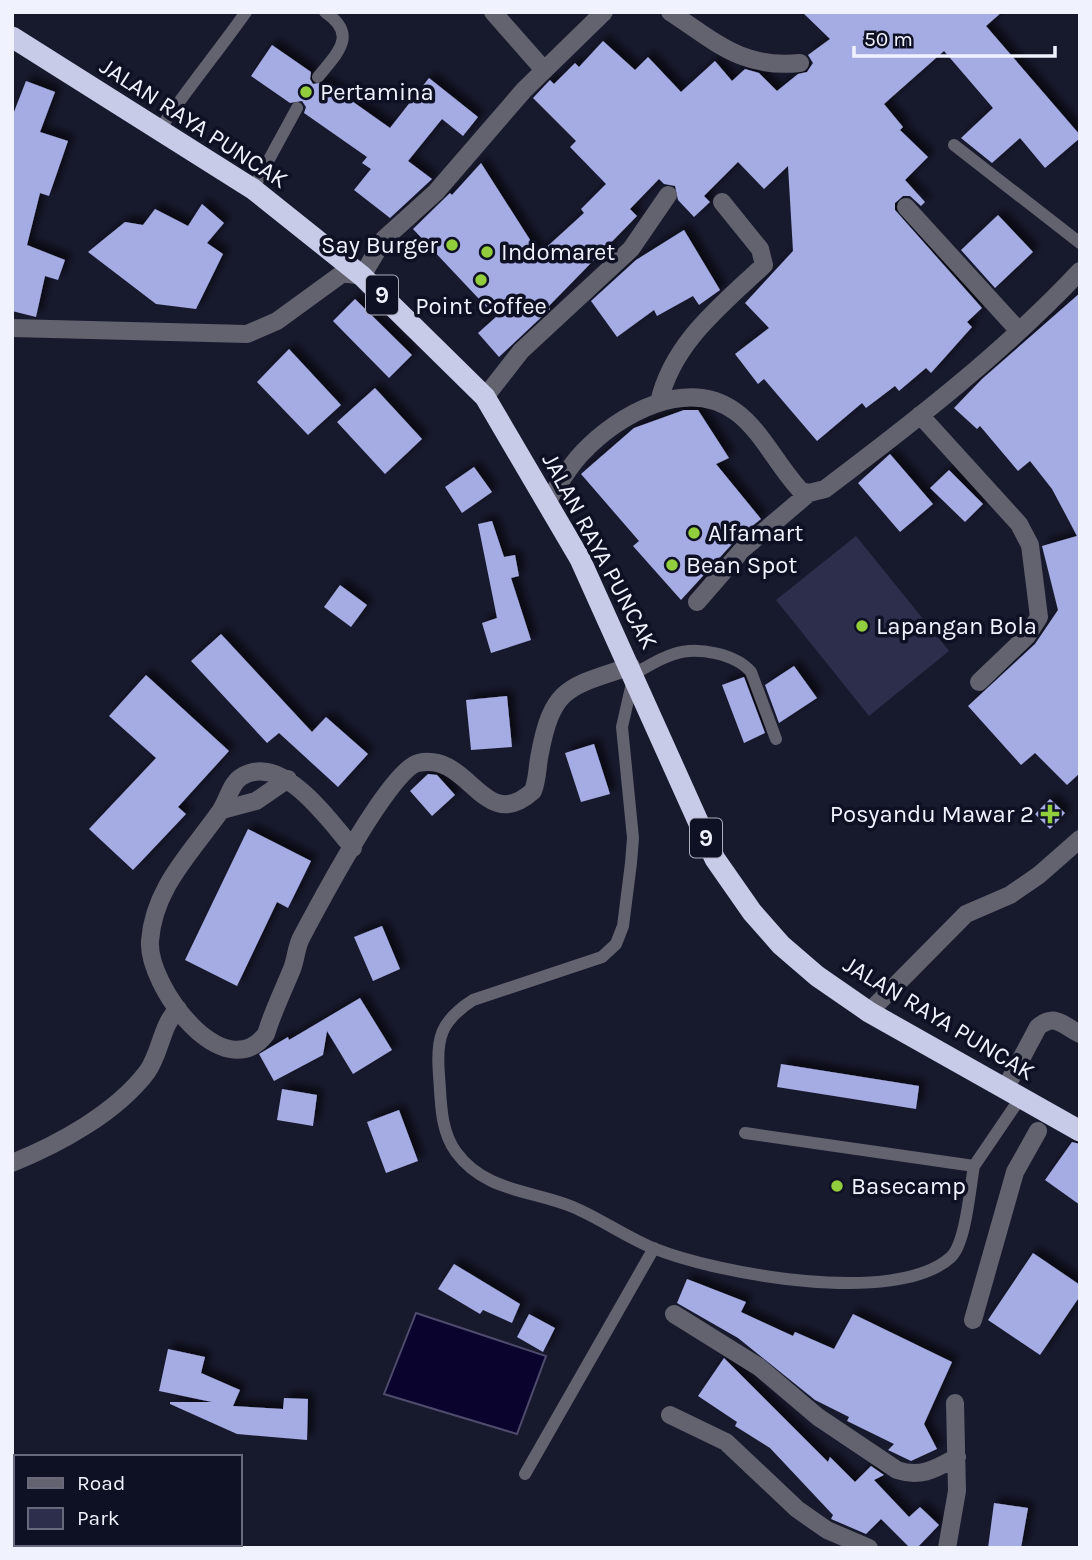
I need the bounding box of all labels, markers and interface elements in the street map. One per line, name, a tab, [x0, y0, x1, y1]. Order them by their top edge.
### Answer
scale bar	[854, 14, 1055, 58]
text: 50 m	[864, 27, 913, 51]
street label: JALAN RAYA PUNCAK	[95, 52, 293, 194]
place label: Pertamina	[320, 78, 434, 106]
marker: Pertamina	[298, 84, 314, 100]
place label: Say Burger	[321, 231, 438, 259]
marker: Say Burger	[444, 237, 460, 253]
place label: Indomaret	[501, 238, 615, 266]
marker: Indomaret	[479, 244, 495, 260]
marker: Point Coffee	[473, 272, 489, 288]
road number: 9	[366, 276, 398, 314]
place label: Point Coffee	[415, 292, 547, 320]
street label: JALAN RAYA PUNCAK	[536, 448, 664, 654]
place label: Alfamart	[708, 519, 803, 547]
marker: Alfamart	[686, 525, 702, 541]
place label: Bean Spot	[686, 551, 797, 579]
marker: Bean Spot	[664, 557, 680, 573]
place label: Lapangan Bola	[876, 612, 1037, 640]
marker: Lapangan Bola	[854, 618, 870, 634]
place label: Posyandu Mawar 2	[830, 800, 1034, 828]
marker: Posyandu Mawar 2	[1040, 804, 1060, 824]
road number: 9	[690, 818, 722, 858]
street label: JALAN RAYA PUNCAK	[838, 950, 1040, 1086]
place label: Basecamp	[851, 1172, 966, 1200]
marker: Basecamp	[829, 1178, 845, 1194]
legend	[14, 1455, 242, 1546]
text: Road	[77, 1471, 125, 1495]
text: Park	[77, 1506, 120, 1530]

